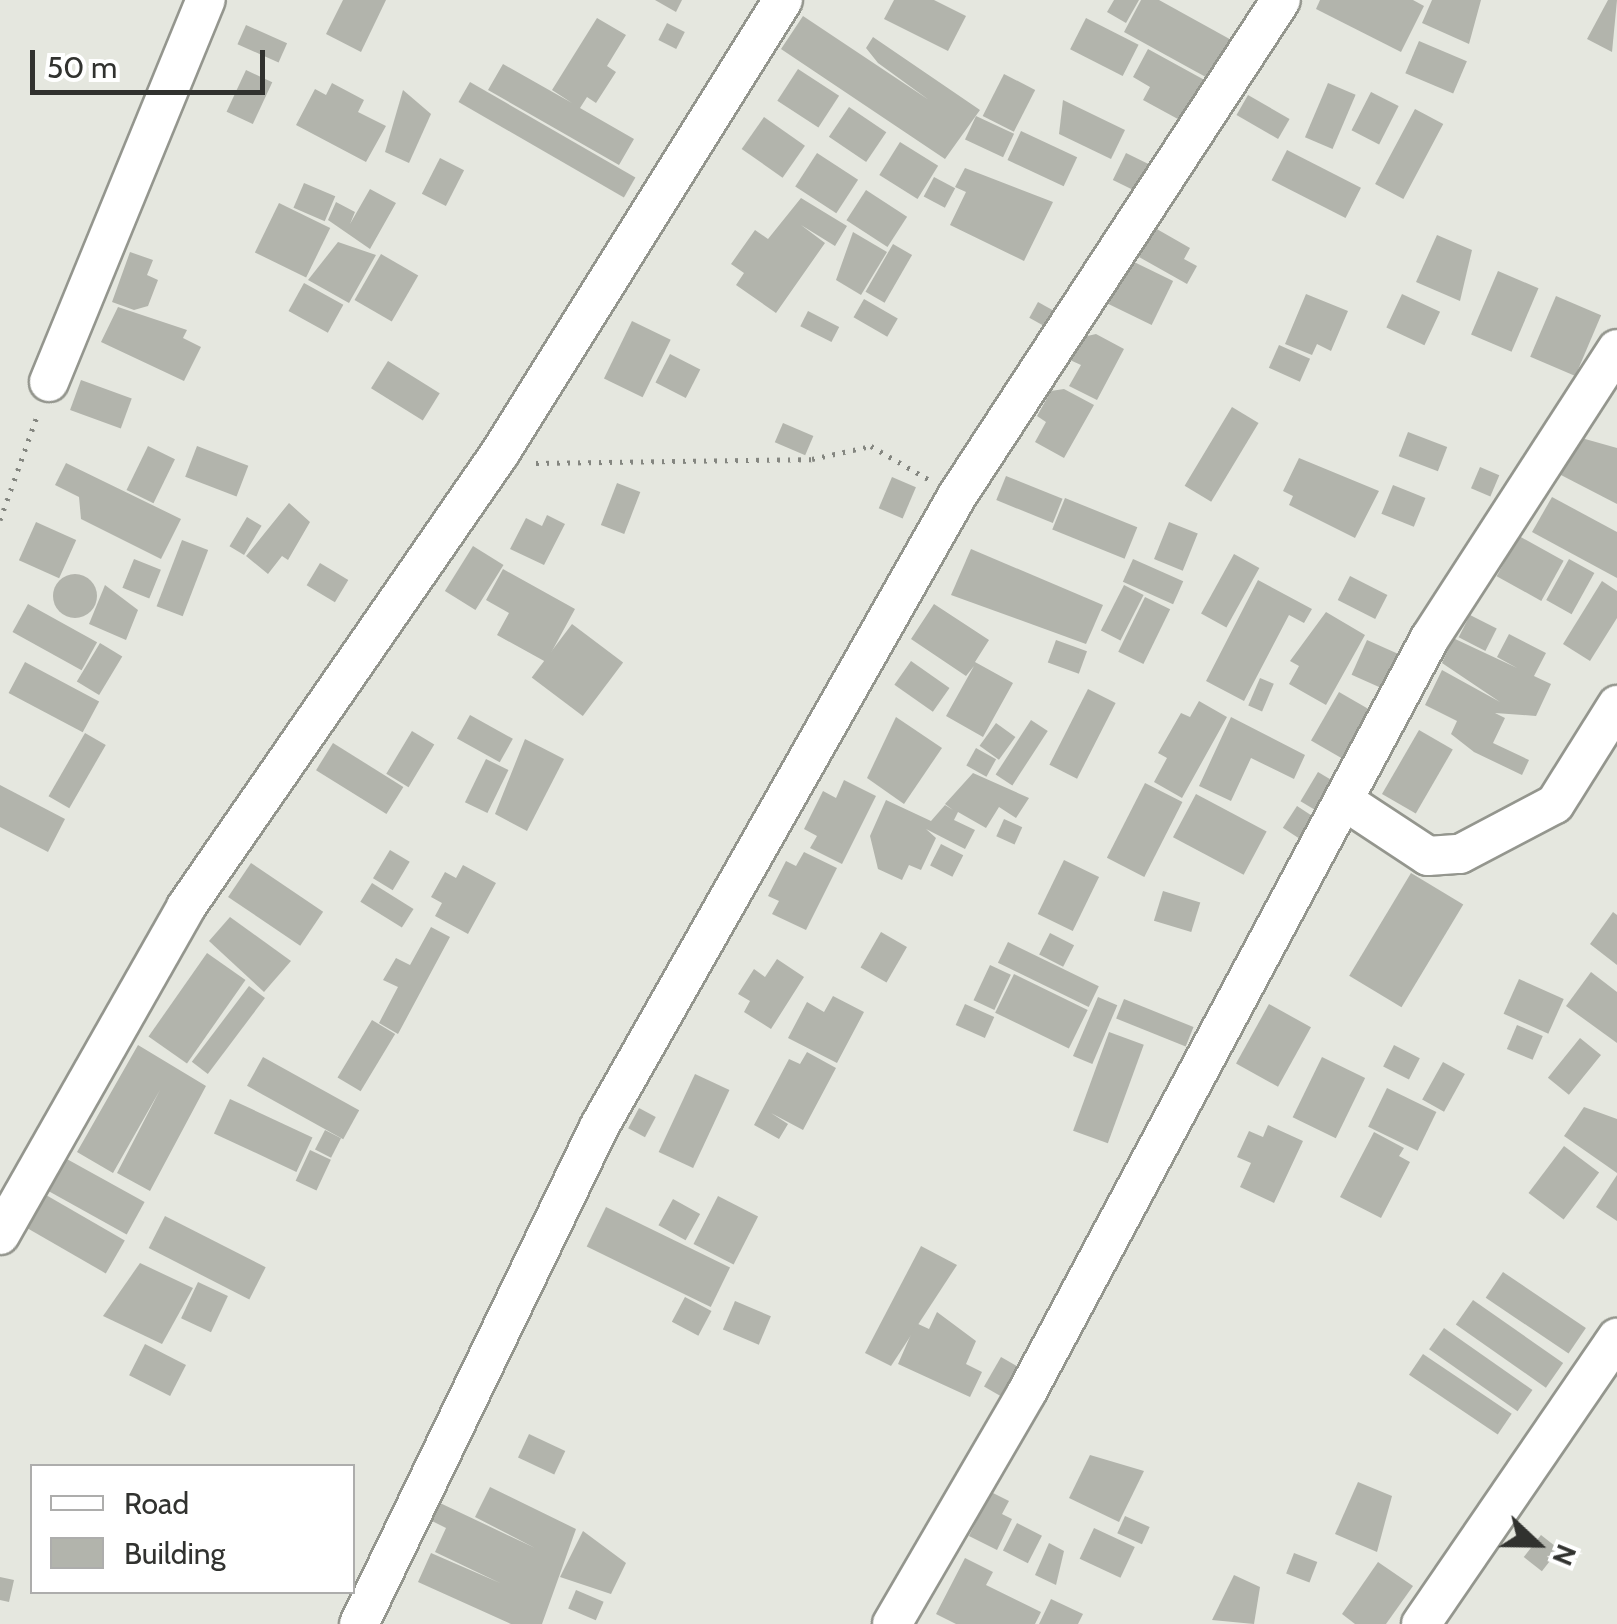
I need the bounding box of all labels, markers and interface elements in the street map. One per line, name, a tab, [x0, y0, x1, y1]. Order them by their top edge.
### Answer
scale bar	[35, 30, 270, 92]
text: 50 m	[47, 49, 117, 86]
legend	[30, 1464, 355, 1594]
text: Road	[124, 1485, 189, 1522]
north arrow	[1487, 1494, 1587, 1594]
text: Building	[124, 1535, 226, 1572]
text: N	[1545, 1540, 1584, 1571]

